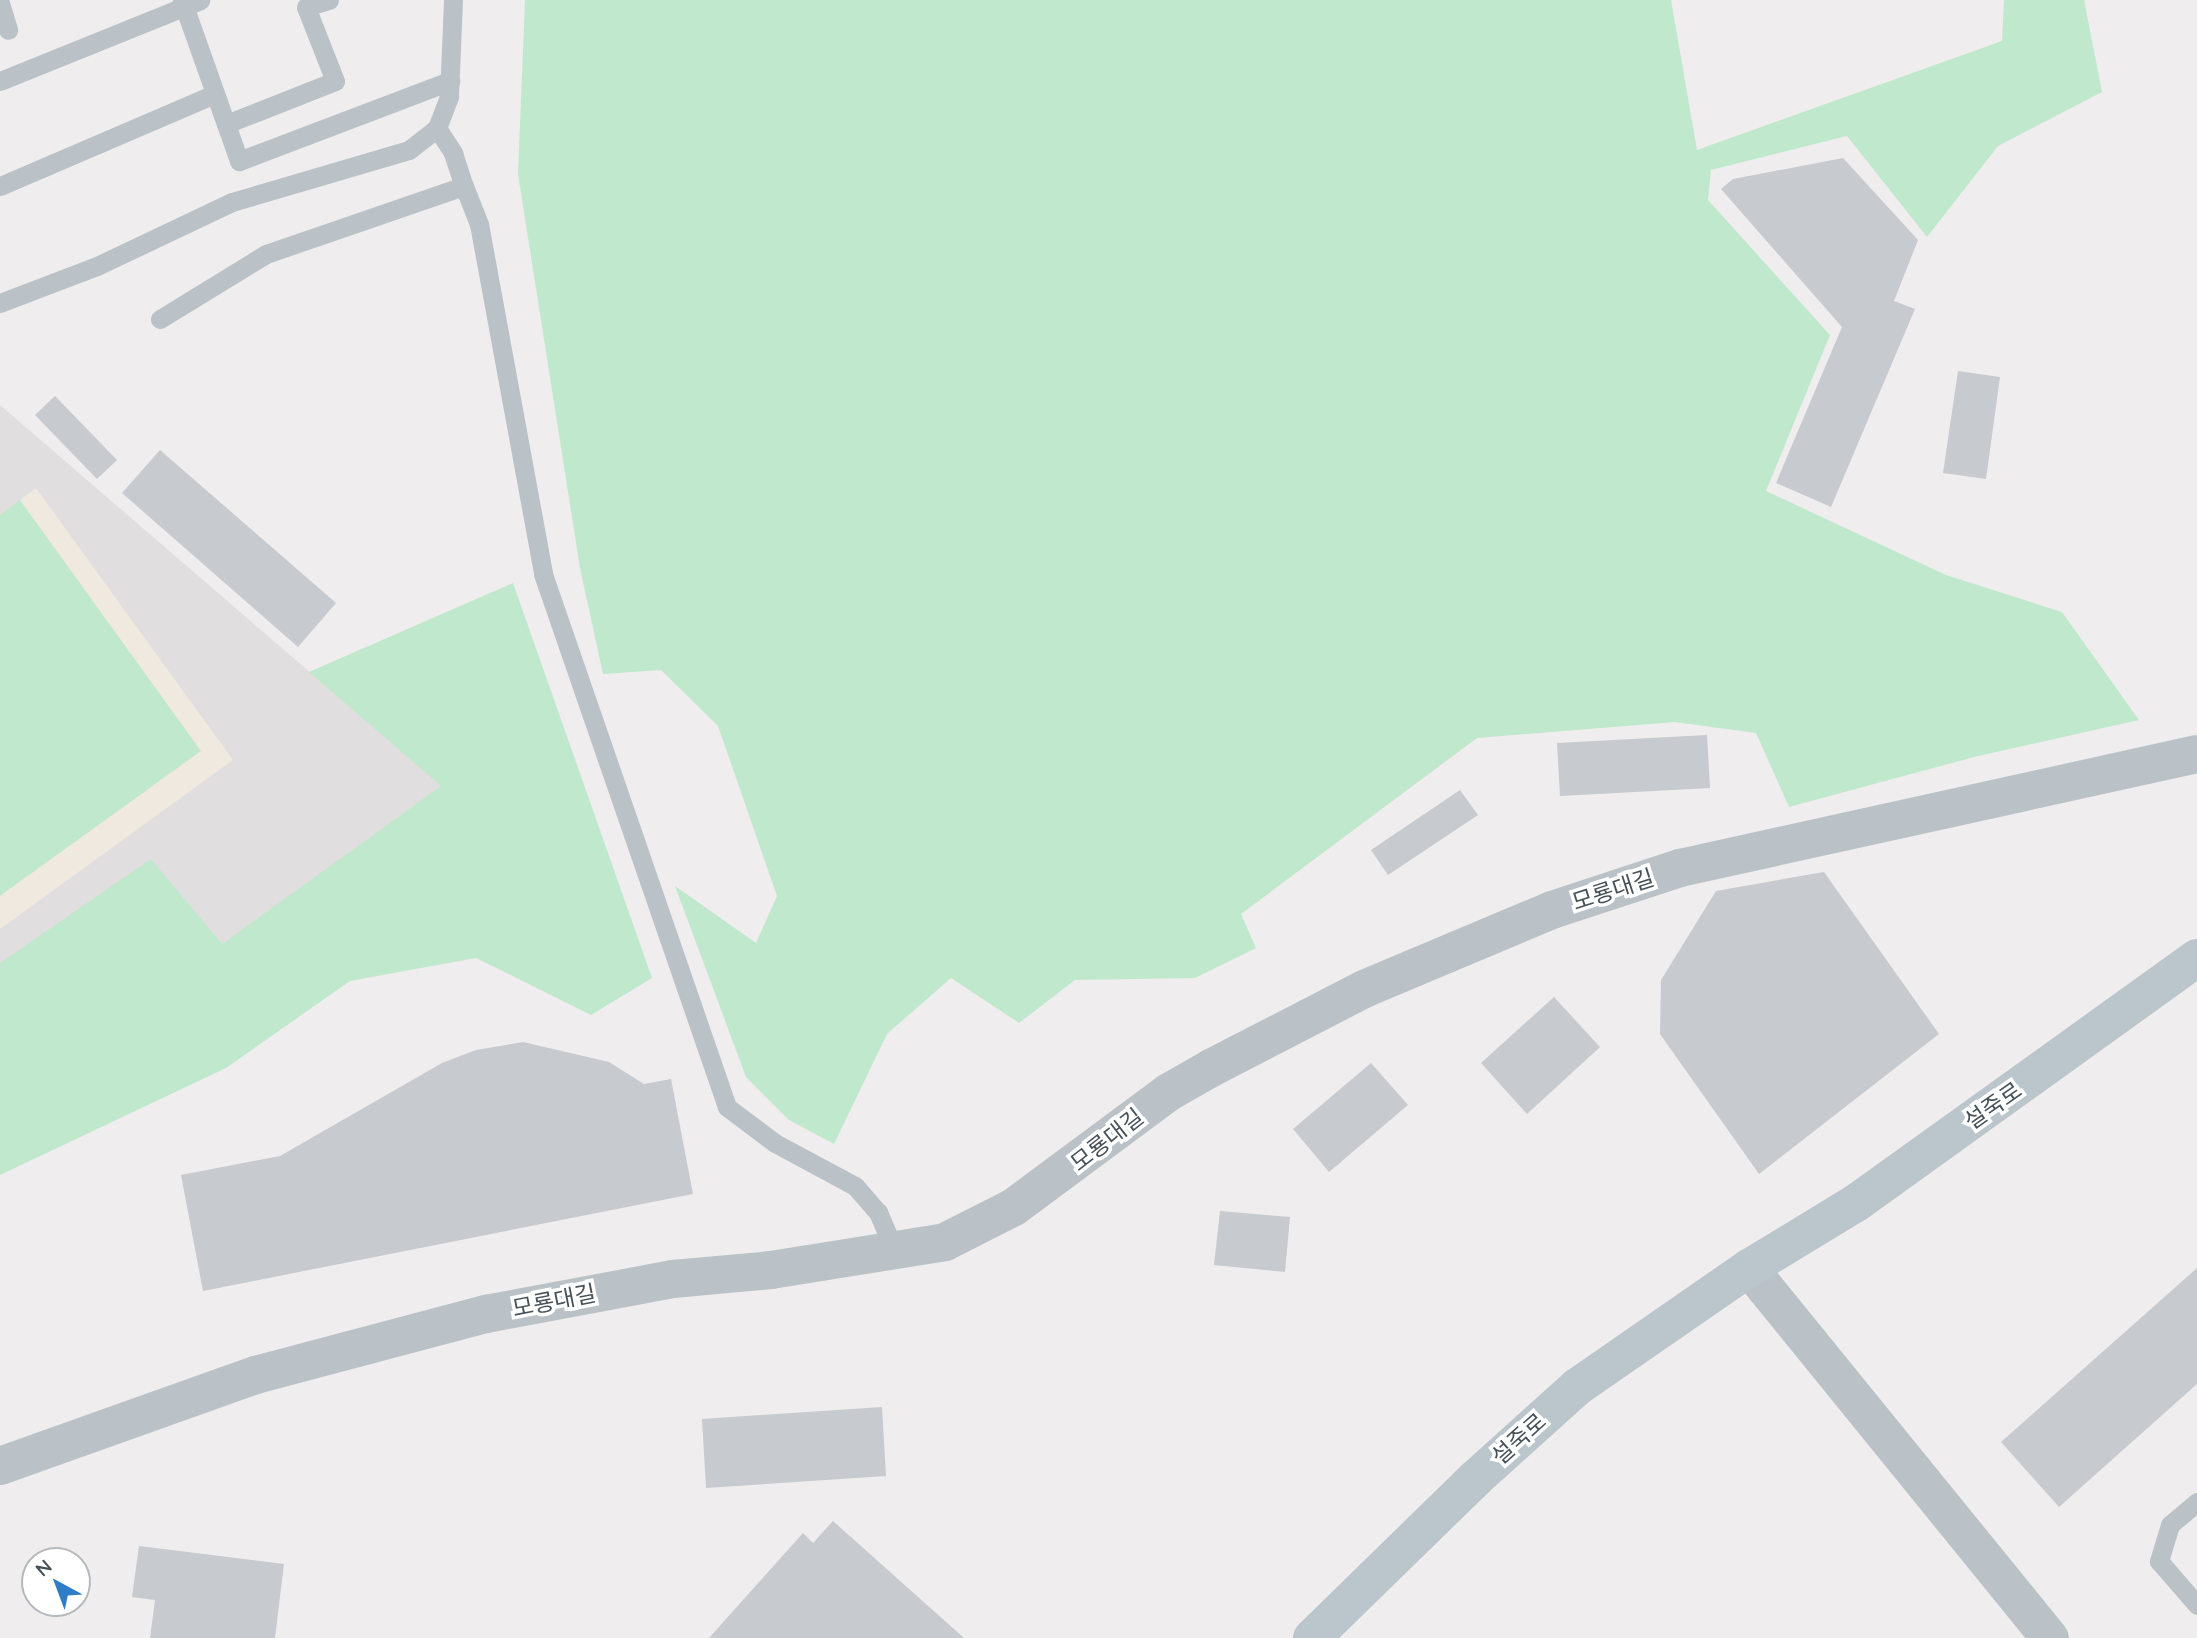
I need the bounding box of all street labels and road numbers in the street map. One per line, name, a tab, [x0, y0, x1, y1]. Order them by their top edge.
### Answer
street label: 모룡대길	[1568, 864, 1658, 916]
street label: 설죽로	[1959, 1076, 2027, 1136]
street label: 모룡대길	[1065, 1103, 1149, 1177]
street label: 모룡대길	[510, 1279, 598, 1323]
street label: 설죽로	[1486, 1408, 1552, 1470]

